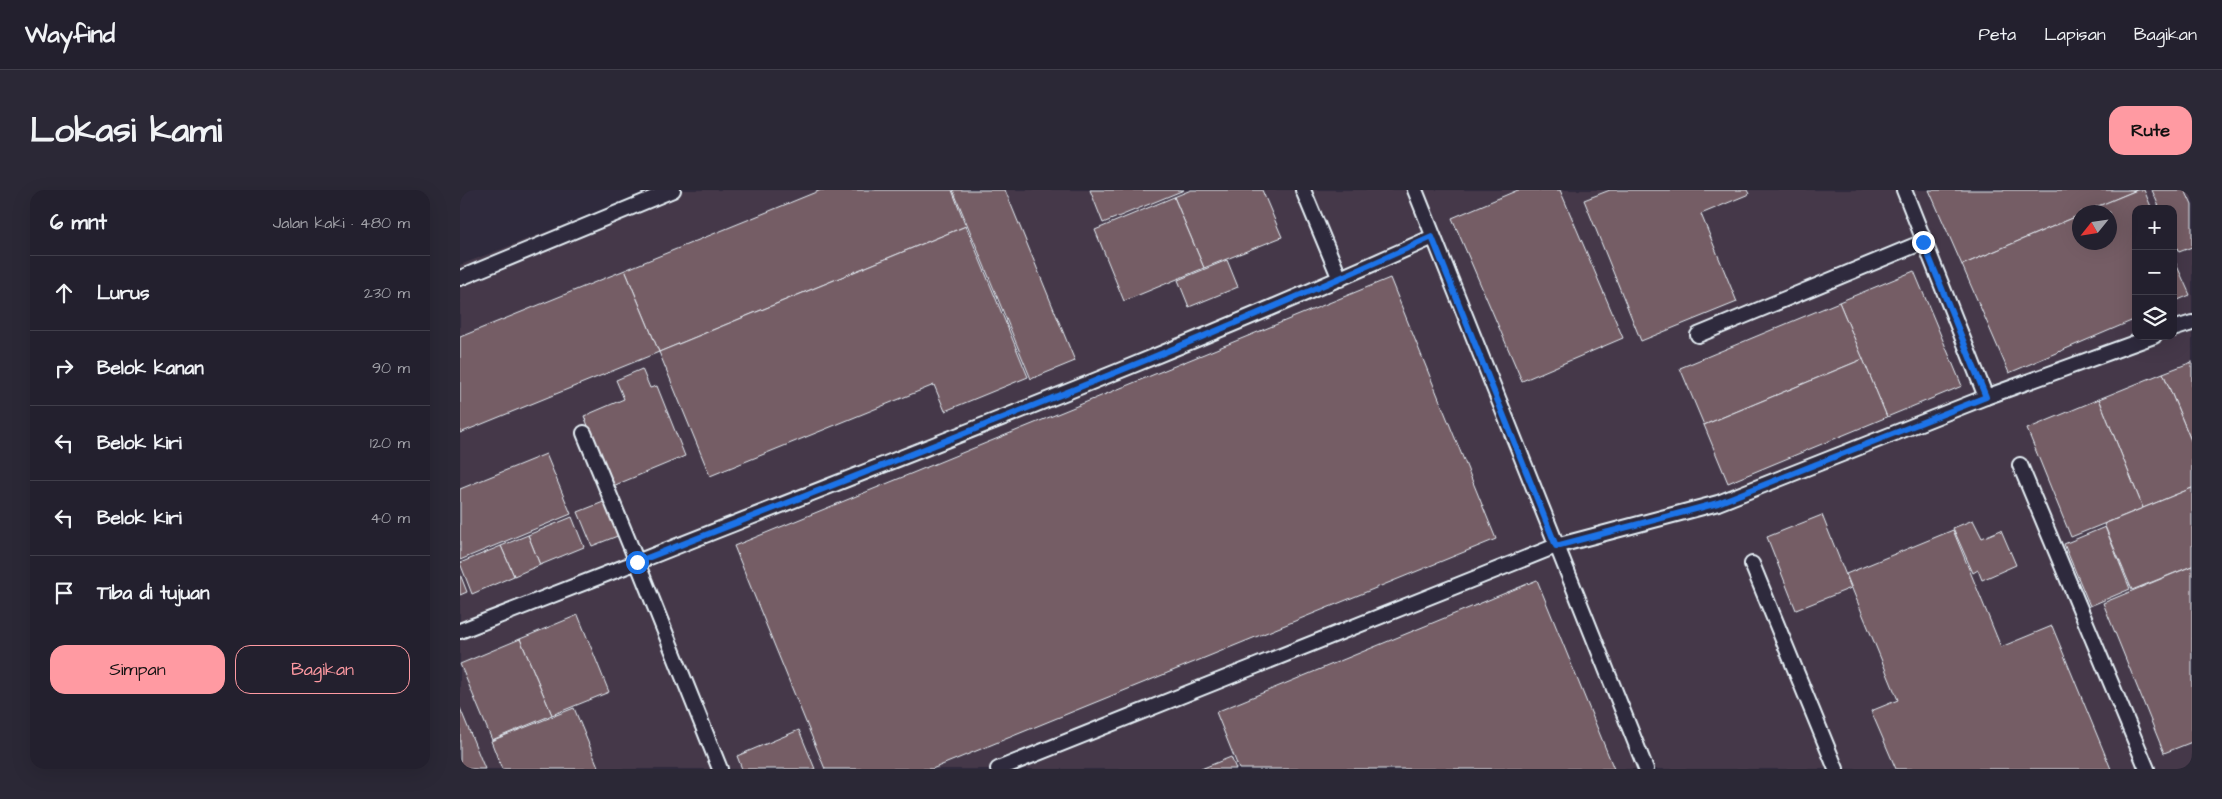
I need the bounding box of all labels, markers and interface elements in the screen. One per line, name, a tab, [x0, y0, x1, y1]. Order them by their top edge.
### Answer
text: Wayfind	[25, 18, 115, 52]
text: Peta	[1979, 22, 2016, 47]
text: Lapisan	[2044, 22, 2106, 47]
text: Bagikan	[2134, 22, 2197, 47]
text: Lokasi kami	[30, 106, 222, 155]
button: Rute	[2109, 106, 2192, 155]
north arrow	[2072, 205, 2117, 250]
map controls	[2132, 205, 2177, 340]
button: +	[2132, 205, 2177, 250]
text: 6 mnt	[50, 208, 107, 237]
text: Jalan kaki · 480 m	[273, 212, 410, 234]
route end	[1912, 231, 1935, 254]
button: −	[2132, 250, 2177, 295]
icon: ahead	[50, 279, 78, 307]
text: Lurus	[97, 280, 149, 307]
text: 230 m	[364, 282, 410, 304]
button: layers	[2132, 295, 2177, 340]
icon: right	[50, 354, 78, 382]
text: Belok kanan	[97, 355, 204, 382]
text: 90 m	[372, 357, 410, 379]
icon: left	[50, 429, 78, 457]
text: Belok kiri	[97, 430, 182, 457]
text: 120 m	[370, 432, 410, 454]
icon: left	[50, 504, 78, 532]
text: Belok kiri	[97, 505, 182, 532]
text: 40 m	[370, 507, 410, 529]
route start	[626, 551, 649, 574]
icon: arrive	[50, 579, 78, 607]
text: Tiba di tujuan	[97, 580, 209, 607]
button: Simpan	[50, 645, 225, 694]
button: Bagikan	[235, 645, 410, 694]

